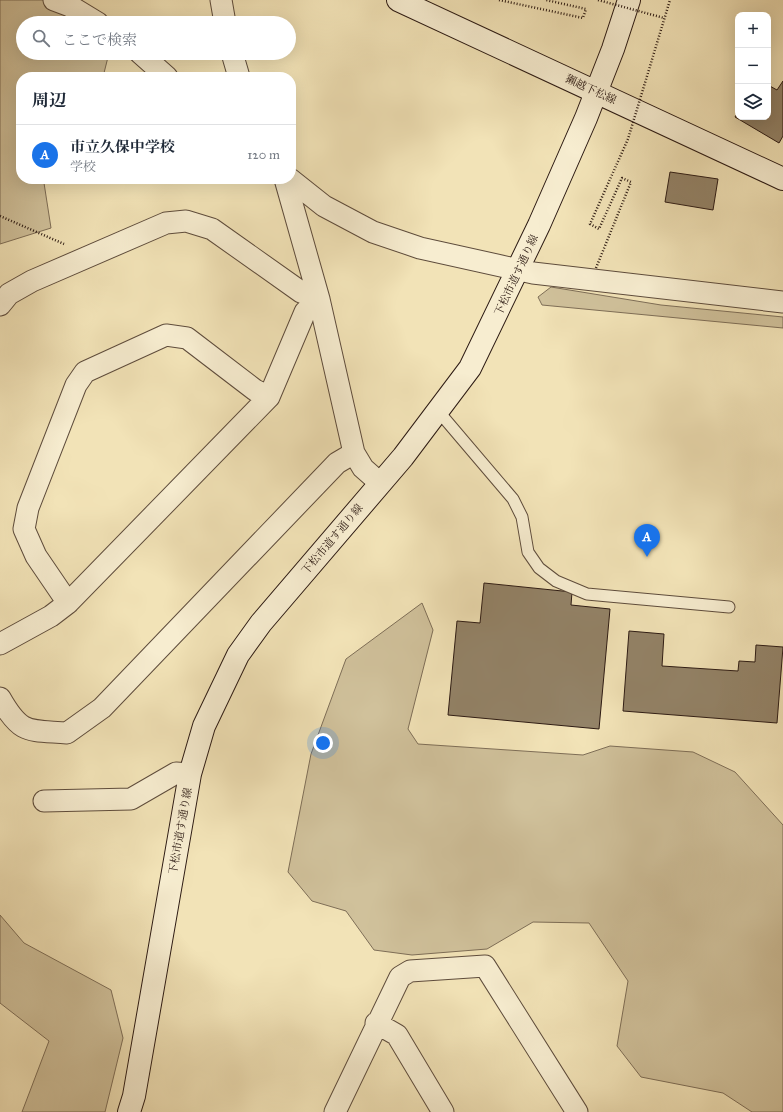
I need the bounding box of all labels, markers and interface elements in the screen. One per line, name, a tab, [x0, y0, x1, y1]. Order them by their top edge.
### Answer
map controls	[735, 12, 771, 120]
button: +	[735, 12, 771, 48]
search box	[16, 16, 296, 60]
icon: search	[30, 27, 52, 49]
text: ここで検索	[62, 31, 137, 49]
button: −	[735, 48, 771, 84]
street label: 獺越下松線	[563, 72, 618, 107]
button: layers	[735, 84, 771, 120]
text: 周辺	[32, 90, 66, 111]
text: 市立久保中学校	[70, 138, 175, 156]
text: A	[41, 147, 49, 163]
text: 120 m	[247, 147, 280, 163]
text: 学校	[70, 159, 96, 175]
street label: 下松市道す通り線	[492, 233, 541, 318]
street label: 下松市道す通り線	[299, 501, 366, 577]
pin: A	[634, 524, 660, 557]
your location	[313, 733, 333, 753]
street label: 下松市道す通り線	[166, 787, 195, 876]

